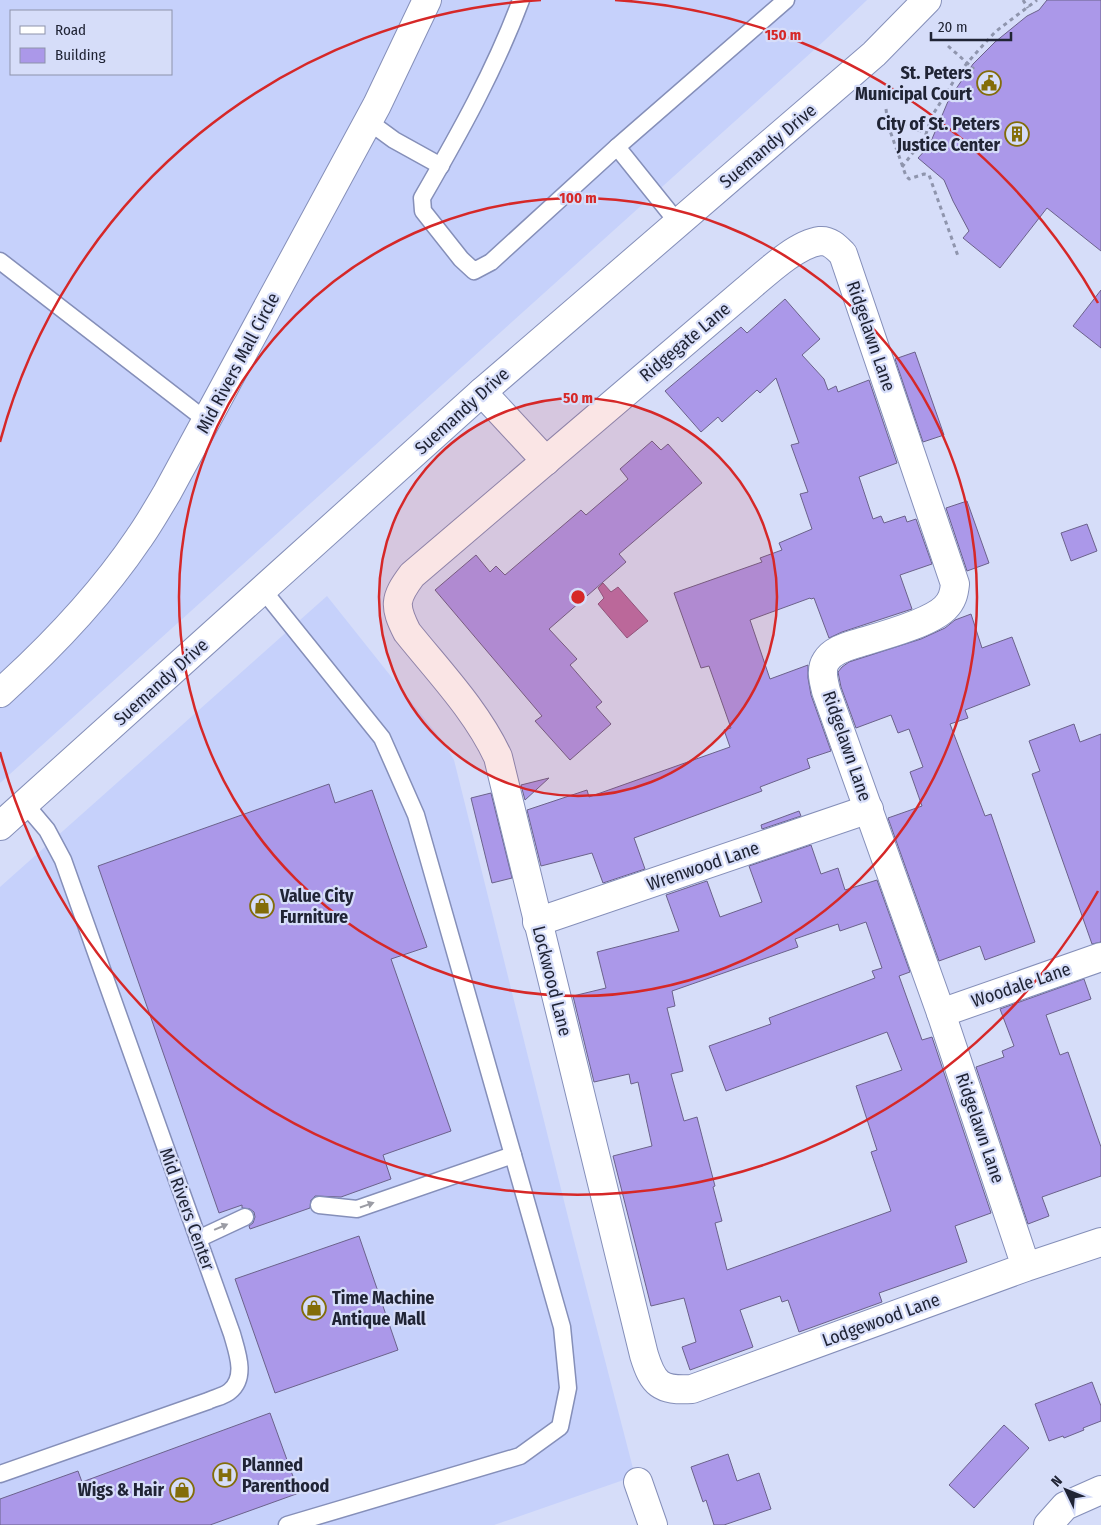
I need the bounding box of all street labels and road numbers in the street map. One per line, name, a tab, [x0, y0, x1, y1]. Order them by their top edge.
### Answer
street label: Suemandy Drive	[715, 99, 821, 193]
street label: Ridgelawn Lane	[842, 278, 900, 394]
street label: Mid Rivers Mall Circle	[192, 289, 284, 437]
street label: Ridgegate Lane	[635, 298, 735, 386]
street label: Suemandy Drive	[410, 363, 514, 459]
street label: Suemandy Drive	[109, 634, 213, 730]
street label: Ridgelawn Lane	[818, 688, 876, 804]
street label: Wrenwood Lane	[644, 836, 762, 895]
street label: Lockwood Lane	[528, 924, 576, 1038]
street label: Woodale Lane	[969, 958, 1074, 1012]
street label: Ridgelawn Lane	[951, 1070, 1009, 1186]
street label: Mid Rivers Center	[155, 1145, 220, 1274]
street label: Lodgewood Lane	[819, 1289, 943, 1351]

